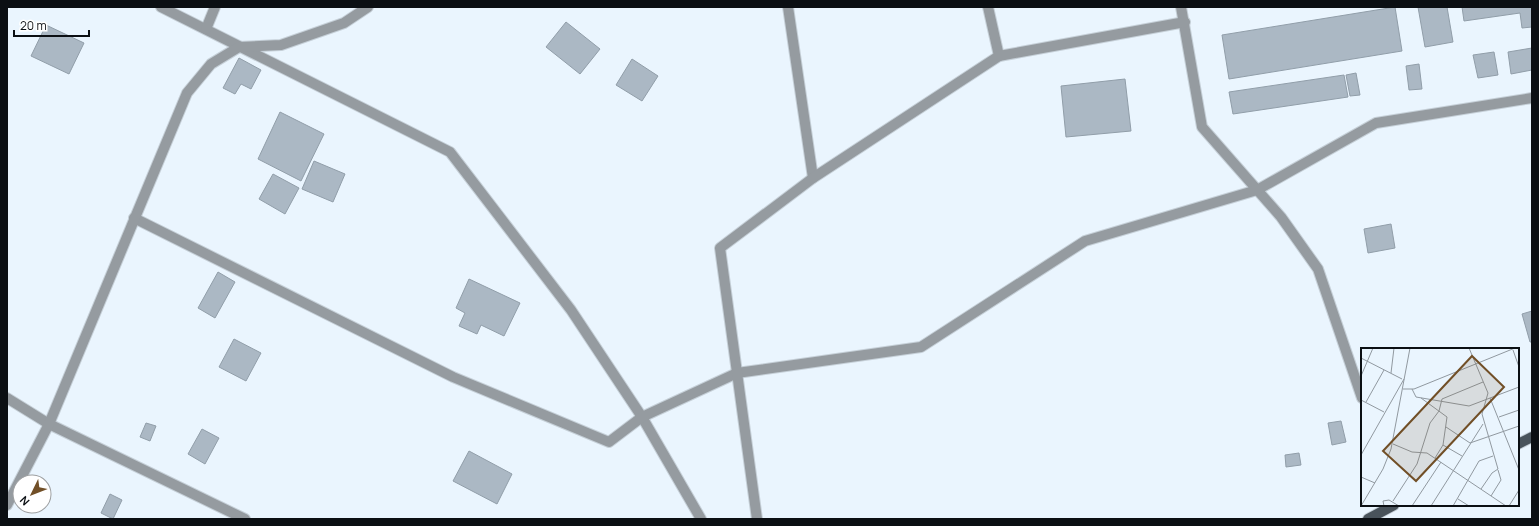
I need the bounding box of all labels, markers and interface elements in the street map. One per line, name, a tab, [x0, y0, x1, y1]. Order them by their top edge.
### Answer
scale bar	[14, 12, 89, 38]
text: 20 m	[20, 17, 47, 34]
inset map	[1361, 348, 1519, 506]
north arrow	[12, 474, 52, 514]
text: N	[16, 493, 33, 509]

